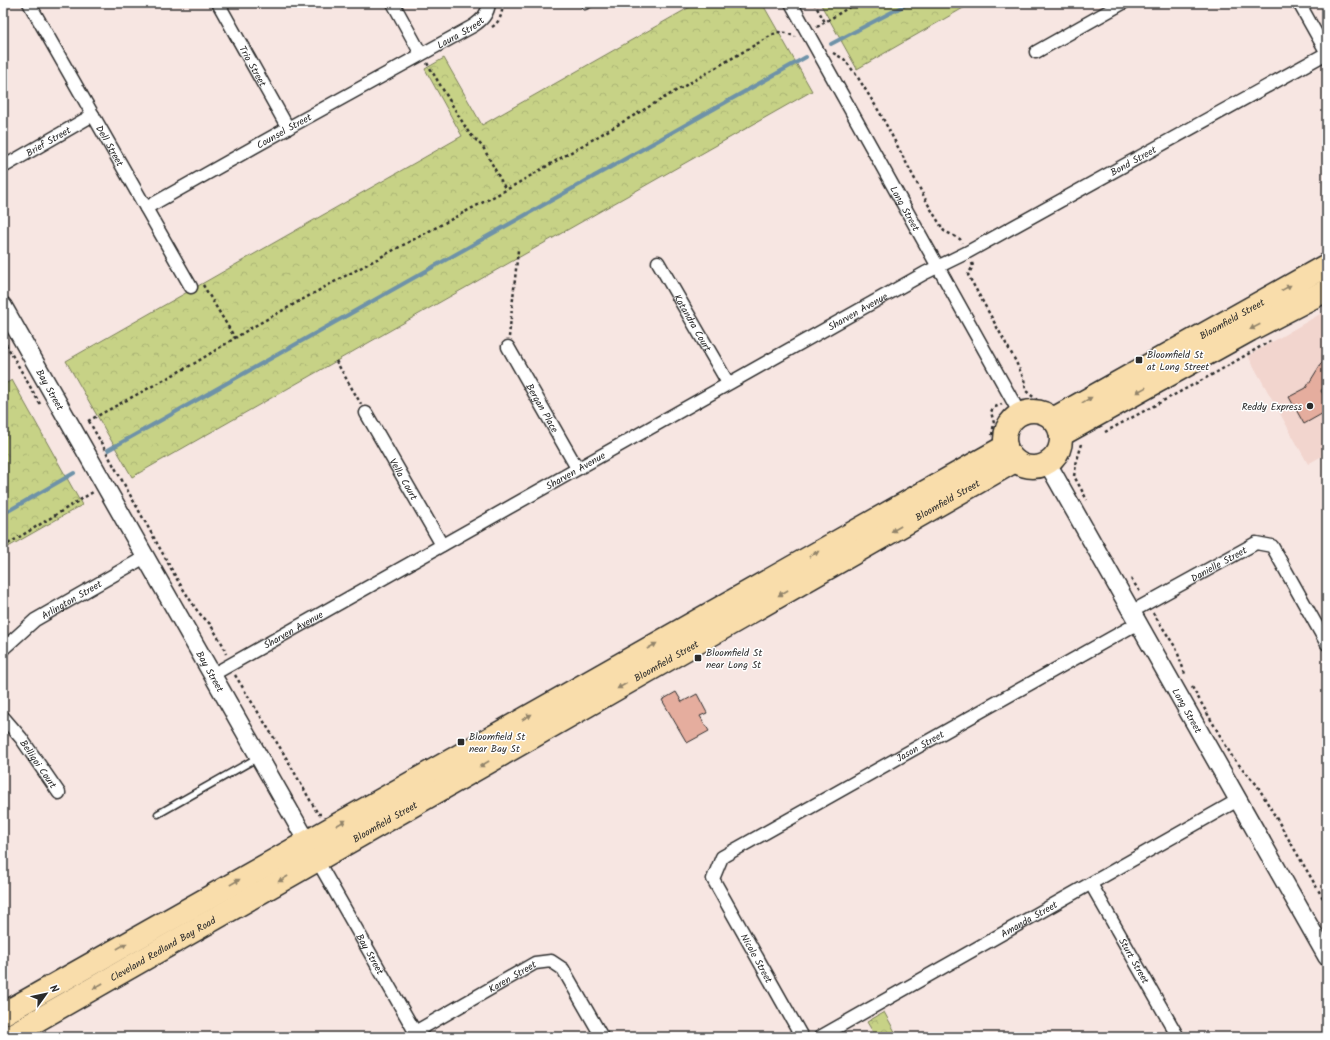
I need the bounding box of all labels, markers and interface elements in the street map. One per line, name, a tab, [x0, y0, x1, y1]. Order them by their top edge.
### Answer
street label: Laura Street	[434, 13, 489, 53]
street label: Trio Street	[234, 43, 270, 90]
street label: Counsel Street	[254, 109, 315, 153]
street label: Brief Street	[23, 122, 74, 161]
street label: Dell Street	[91, 122, 128, 170]
street label: Bond Street	[1107, 142, 1160, 181]
street label: Long Street	[885, 183, 924, 234]
one-way arrow	[1280, 285, 1292, 292]
street label: Sharven Avenue	[825, 288, 891, 335]
street label: Katandra Court	[669, 291, 715, 355]
street label: Bloomfield Street	[1197, 295, 1268, 344]
one-way arrow	[1249, 324, 1261, 330]
place label: Bloomfield St at Long Street	[1147, 347, 1209, 375]
marker: Bloomfield St at Long Street	[1134, 355, 1144, 365]
street label: Bay Street	[31, 366, 68, 414]
street label: Bergan Place	[521, 381, 563, 436]
one-way arrow	[1135, 387, 1147, 394]
one-way arrow	[1081, 396, 1093, 403]
place label: Reddy Express	[1242, 399, 1303, 415]
marker: Reddy Express	[1305, 401, 1315, 411]
street label: Sharven Avenue	[543, 448, 609, 494]
street label: Vella Court	[385, 455, 422, 503]
street label: Bloomfield Street	[912, 476, 983, 526]
one-way arrow	[890, 525, 902, 532]
street label: Danielle Street	[1188, 542, 1250, 587]
one-way arrow	[808, 551, 820, 558]
street label: Arlington Street	[39, 576, 105, 624]
one-way arrow	[777, 590, 789, 597]
street label: Sharven Avenue	[261, 607, 327, 653]
street label: Bloomfield Street	[631, 637, 702, 686]
one-way arrow	[646, 643, 658, 650]
place label: Bloomfield St near Long St	[706, 645, 762, 673]
street label: Bay Street	[191, 648, 228, 695]
marker: Bloomfield St near Long St	[693, 653, 703, 663]
one-way arrow	[616, 682, 628, 689]
street label: Long Street	[1167, 685, 1206, 736]
one-way arrow	[521, 714, 533, 720]
street label: Jason Street	[893, 727, 947, 767]
place label: Bloomfield St near Bay St	[469, 729, 525, 757]
street label: Belligoi Court	[15, 737, 61, 792]
marker: Bloomfield St near Bay St	[456, 737, 466, 747]
one-way arrow	[479, 761, 490, 768]
street label: Bloomfield Street	[350, 797, 421, 847]
one-way arrow	[335, 819, 347, 826]
one-way arrow	[278, 876, 289, 883]
one-way arrow	[229, 879, 241, 886]
street label: Amanda Street	[998, 897, 1061, 942]
street label: Cleveland Redland Bay Road	[107, 912, 220, 986]
street label: Bay Street	[352, 931, 388, 978]
street label: Nicole Street	[736, 931, 776, 986]
street label: Sturt Street	[1114, 935, 1153, 987]
one-way arrow	[116, 943, 128, 950]
street label: Karen Street	[486, 957, 540, 997]
north arrow	[26, 974, 66, 1014]
text: N	[44, 981, 63, 997]
one-way arrow	[92, 982, 104, 989]

